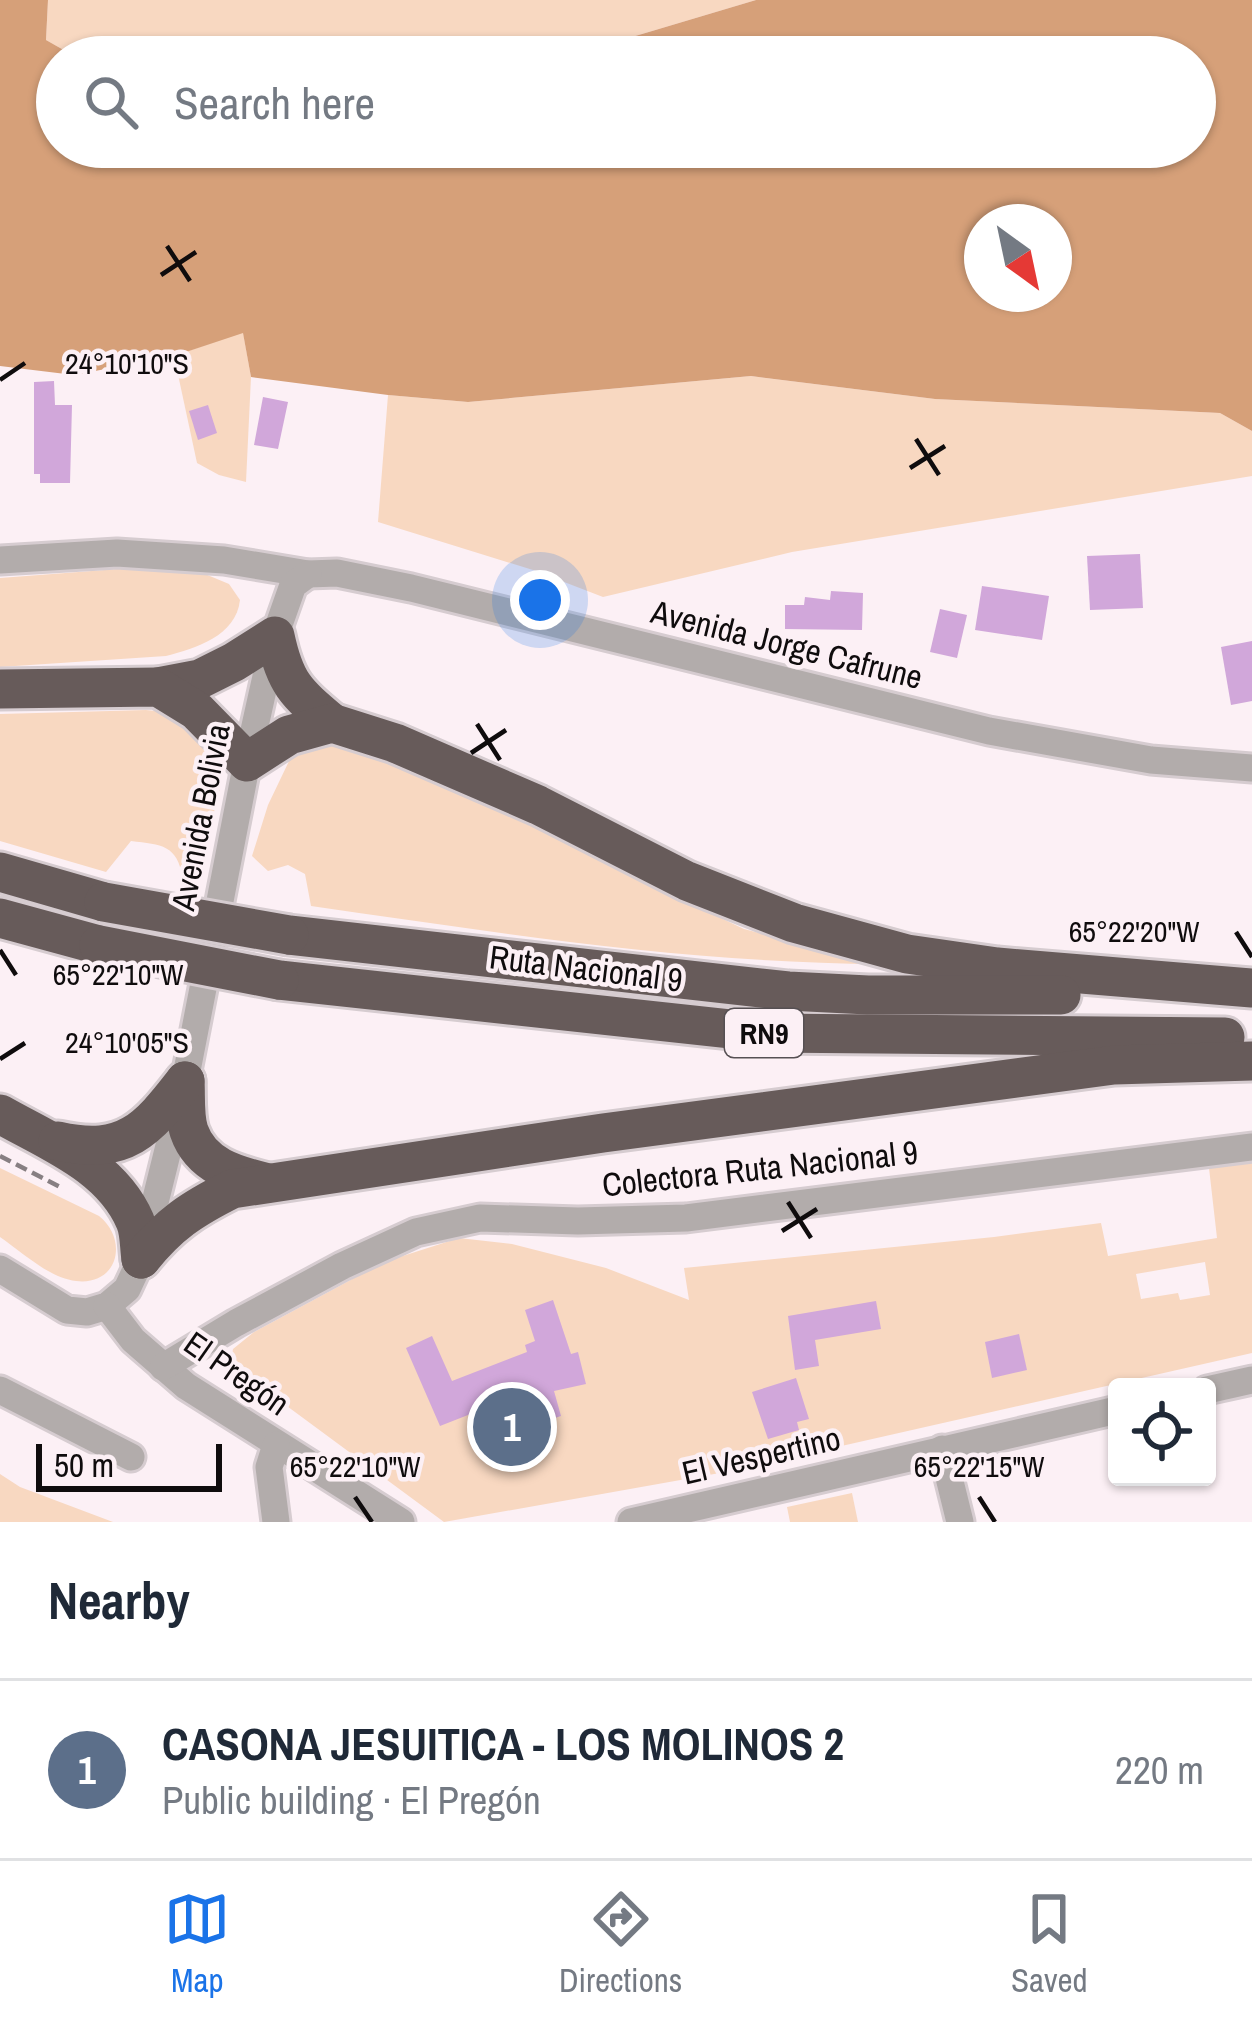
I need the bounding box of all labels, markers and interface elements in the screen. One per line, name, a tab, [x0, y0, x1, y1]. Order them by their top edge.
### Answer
search box	[36, 36, 1216, 168]
icon: search	[78, 69, 144, 135]
text: Search here	[174, 72, 375, 133]
north arrow	[964, 204, 1072, 312]
text: 24°10'10"S	[65, 343, 189, 383]
your location	[510, 570, 570, 630]
street label: Avenida Jorge Cafrune	[646, 589, 927, 699]
street label: Avenida Bolivia	[160, 720, 240, 915]
text: 65°22'20"W	[1069, 911, 1199, 951]
street label: Ruta Nacional 9	[487, 934, 685, 1002]
text: 65°22'10"W	[53, 954, 183, 994]
road number: RN9	[725, 1009, 803, 1057]
text: 24°10'05"S	[65, 1022, 189, 1062]
street label: Colectora Ruta Nacional 9	[600, 1130, 920, 1206]
street label: El Pregón	[176, 1321, 298, 1425]
map controls	[1108, 1378, 1216, 1486]
button: locate	[1108, 1378, 1216, 1486]
pin: 1	[473, 1382, 551, 1472]
street label: El Vespertino	[678, 1415, 844, 1495]
scale bar	[36, 1438, 222, 1491]
text: 50 m	[54, 1443, 114, 1487]
text: 65°22'10"W	[290, 1446, 420, 1486]
text: 65°22'15"W	[914, 1446, 1044, 1486]
text: Nearby	[48, 1566, 190, 1635]
text: CASONA JESUITICA - LOS MOLINOS 2	[162, 1713, 844, 1774]
text: 1	[78, 1744, 96, 1796]
text: 220 m	[1115, 1744, 1204, 1796]
text: Public building · El Pregón	[162, 1774, 541, 1826]
tab: Map	[164, 1886, 230, 2002]
tab: Directions	[559, 1886, 682, 2002]
tab: Saved	[1011, 1886, 1088, 2002]

